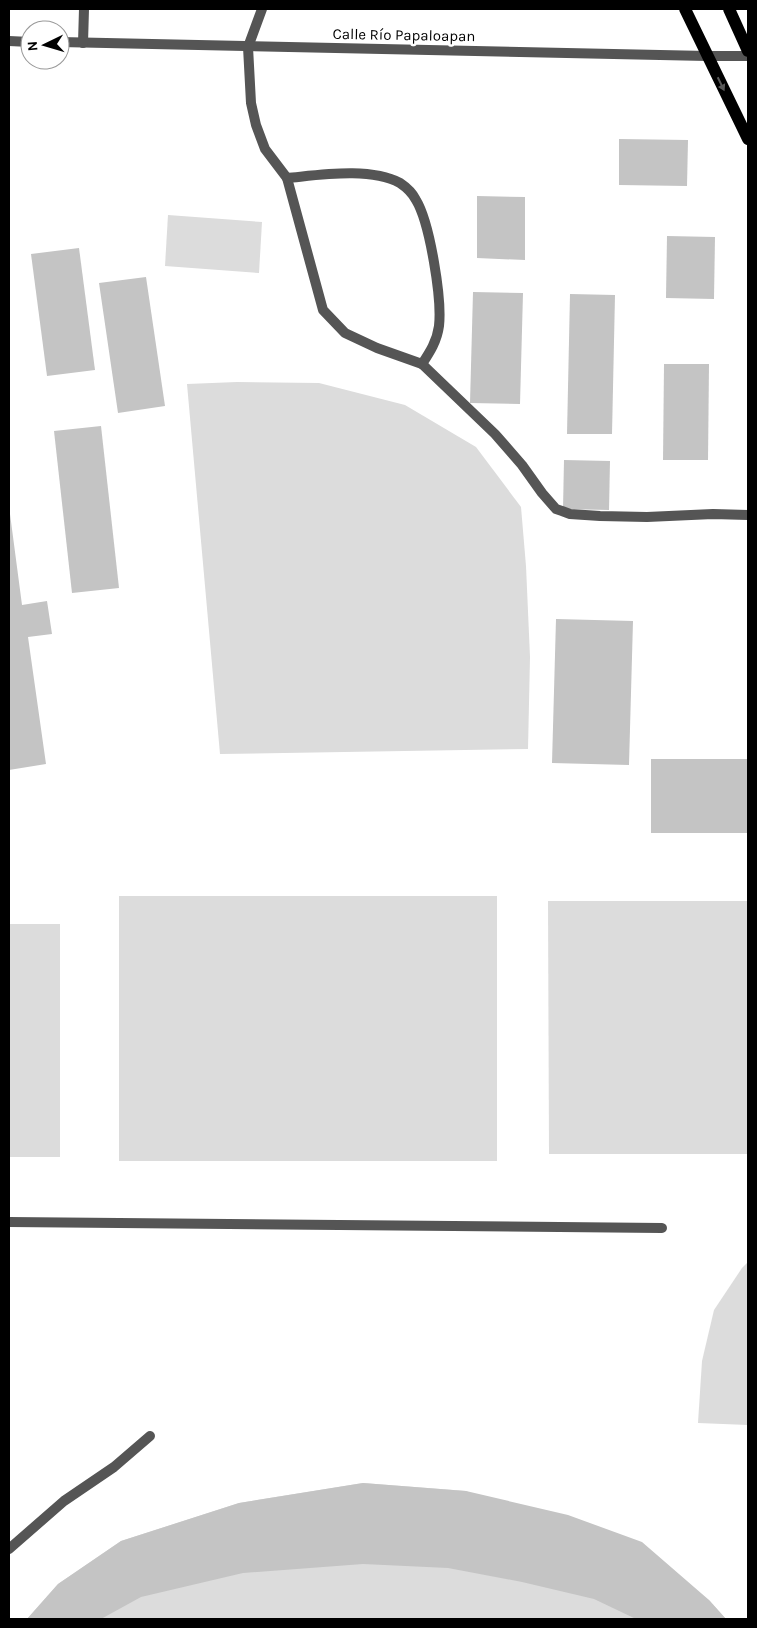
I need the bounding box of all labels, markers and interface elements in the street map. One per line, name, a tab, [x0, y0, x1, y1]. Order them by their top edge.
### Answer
north arrow	[20, 20, 70, 70]
street label: Calle Río Papaloapan	[332, 25, 476, 45]
text: N	[24, 40, 41, 52]
one-way arrow	[717, 77, 725, 91]

